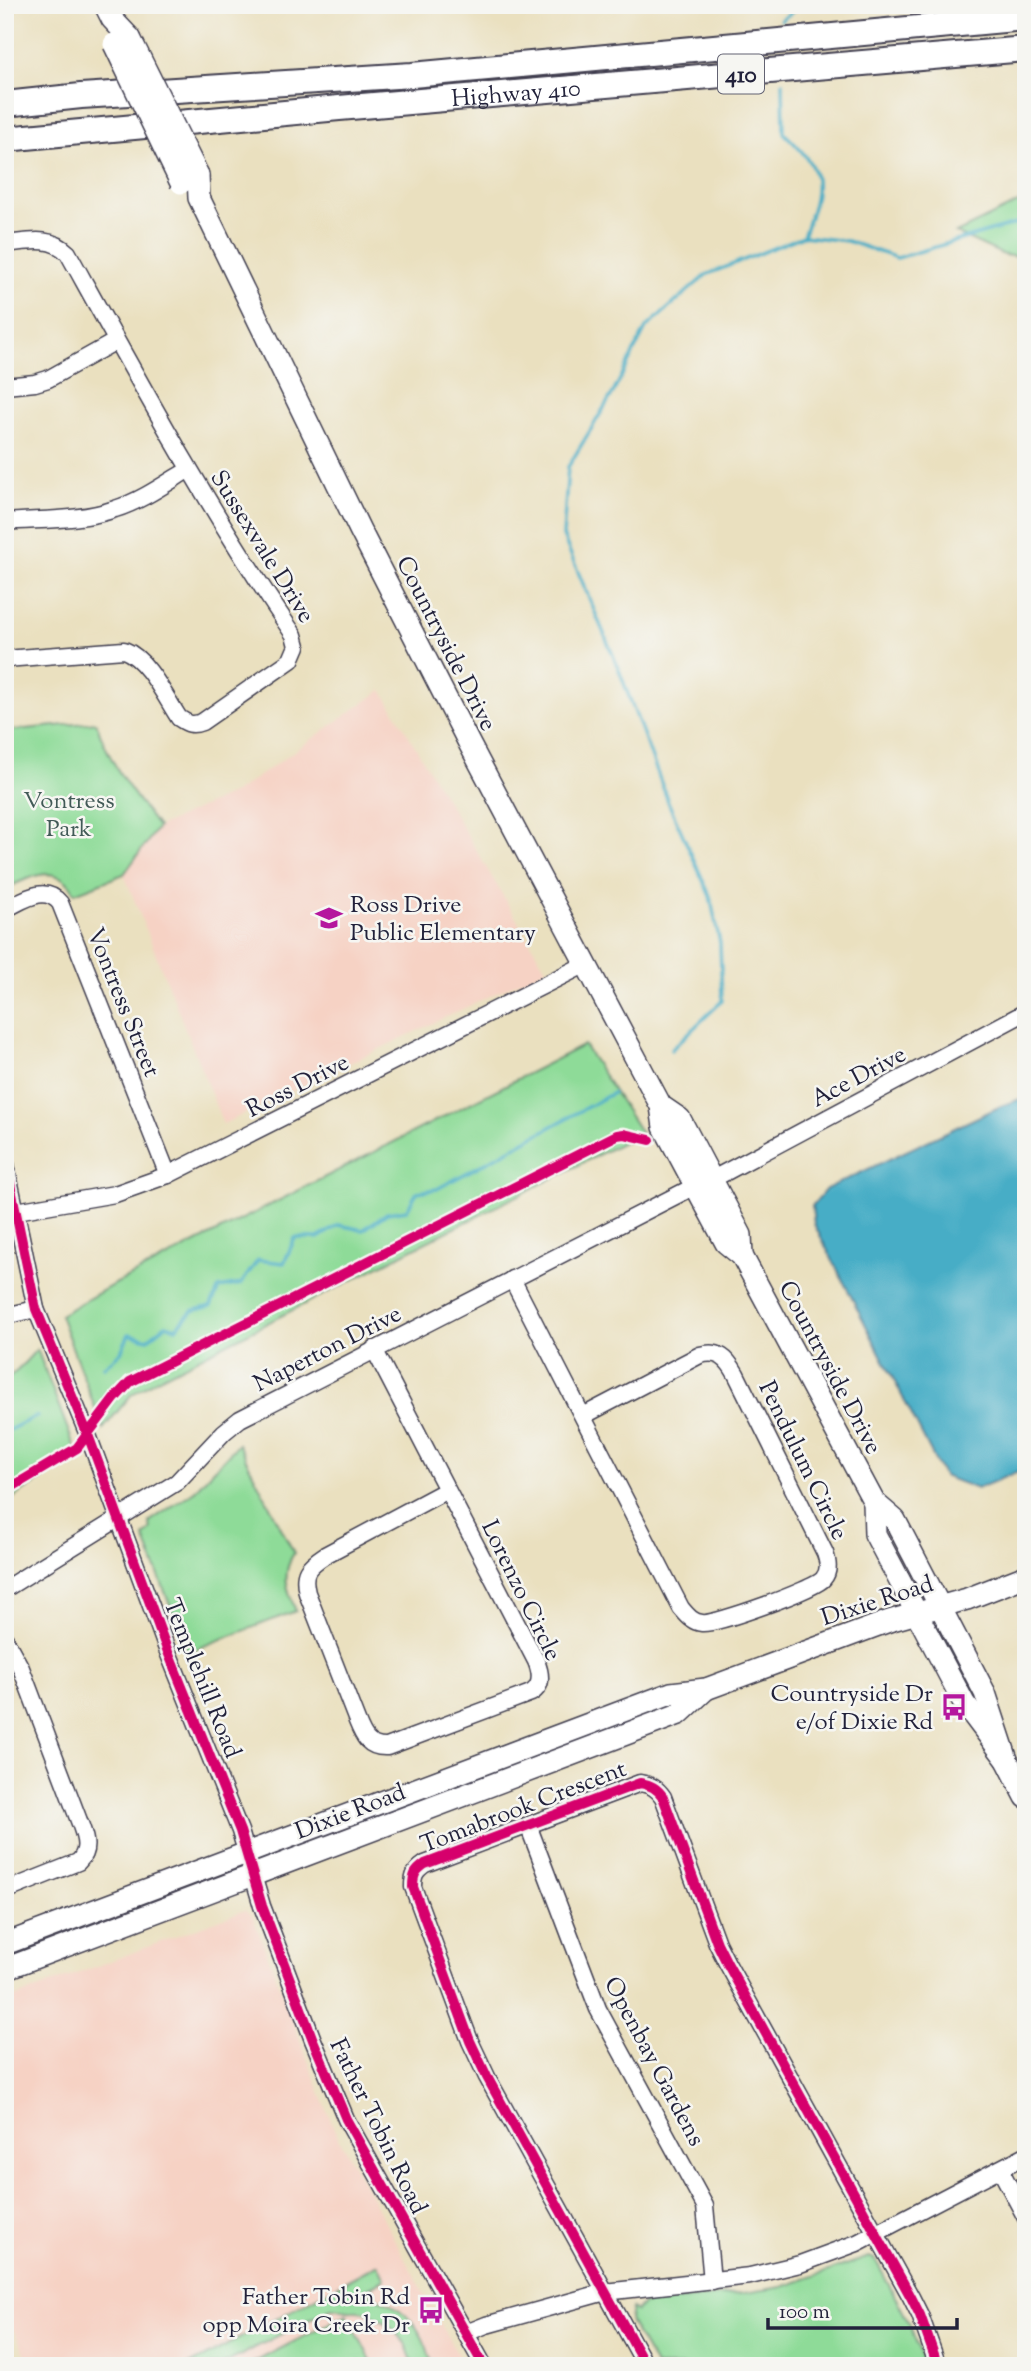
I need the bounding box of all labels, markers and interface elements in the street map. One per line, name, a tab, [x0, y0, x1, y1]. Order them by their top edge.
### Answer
road number: 410	[718, 54, 764, 94]
street label: Highway 410	[450, 72, 582, 117]
street label: Sussexvale Drive	[201, 464, 322, 630]
street label: Countryside Drive	[386, 551, 504, 737]
park label: Vontress Park	[23, 785, 115, 847]
place label: Ross Drive Public Elementary	[350, 889, 536, 951]
school or university icon: Ross Drive Public Elementary	[314, 903, 344, 933]
street label: Vontress Street	[77, 923, 168, 1083]
street label: Ace Drive	[805, 1039, 912, 1117]
street label: Ross Drive	[241, 1046, 355, 1127]
street label: Countryside Drive	[769, 1275, 889, 1461]
street label: Naperton Drive	[248, 1298, 408, 1402]
street label: Pendulum Circle	[749, 1376, 855, 1546]
street label: Lorenzo Circle	[472, 1515, 569, 1667]
street label: Dixie Road	[817, 1568, 938, 1636]
street label: Templehill Road	[154, 1594, 249, 1764]
place label: Countryside Dr e/of Dixie Rd	[771, 1678, 933, 1740]
bus stop icon: Countryside Dr e/of Dixie Rd	[939, 1692, 969, 1722]
street label: Tomabrook Crescent	[416, 1753, 631, 1863]
street label: Dixie Road	[291, 1776, 411, 1850]
street label: Openbay Gardens	[594, 1971, 712, 2153]
street label: Father Tobin Road	[320, 2033, 435, 2221]
place label: Father Tobin Rd opp Moira Creek Dr	[202, 2281, 410, 2343]
scale bar	[768, 2287, 958, 2331]
bus stop icon: Father Tobin Rd opp Moira Creek Dr	[416, 2295, 446, 2325]
text: 100 m	[779, 2298, 830, 2328]

